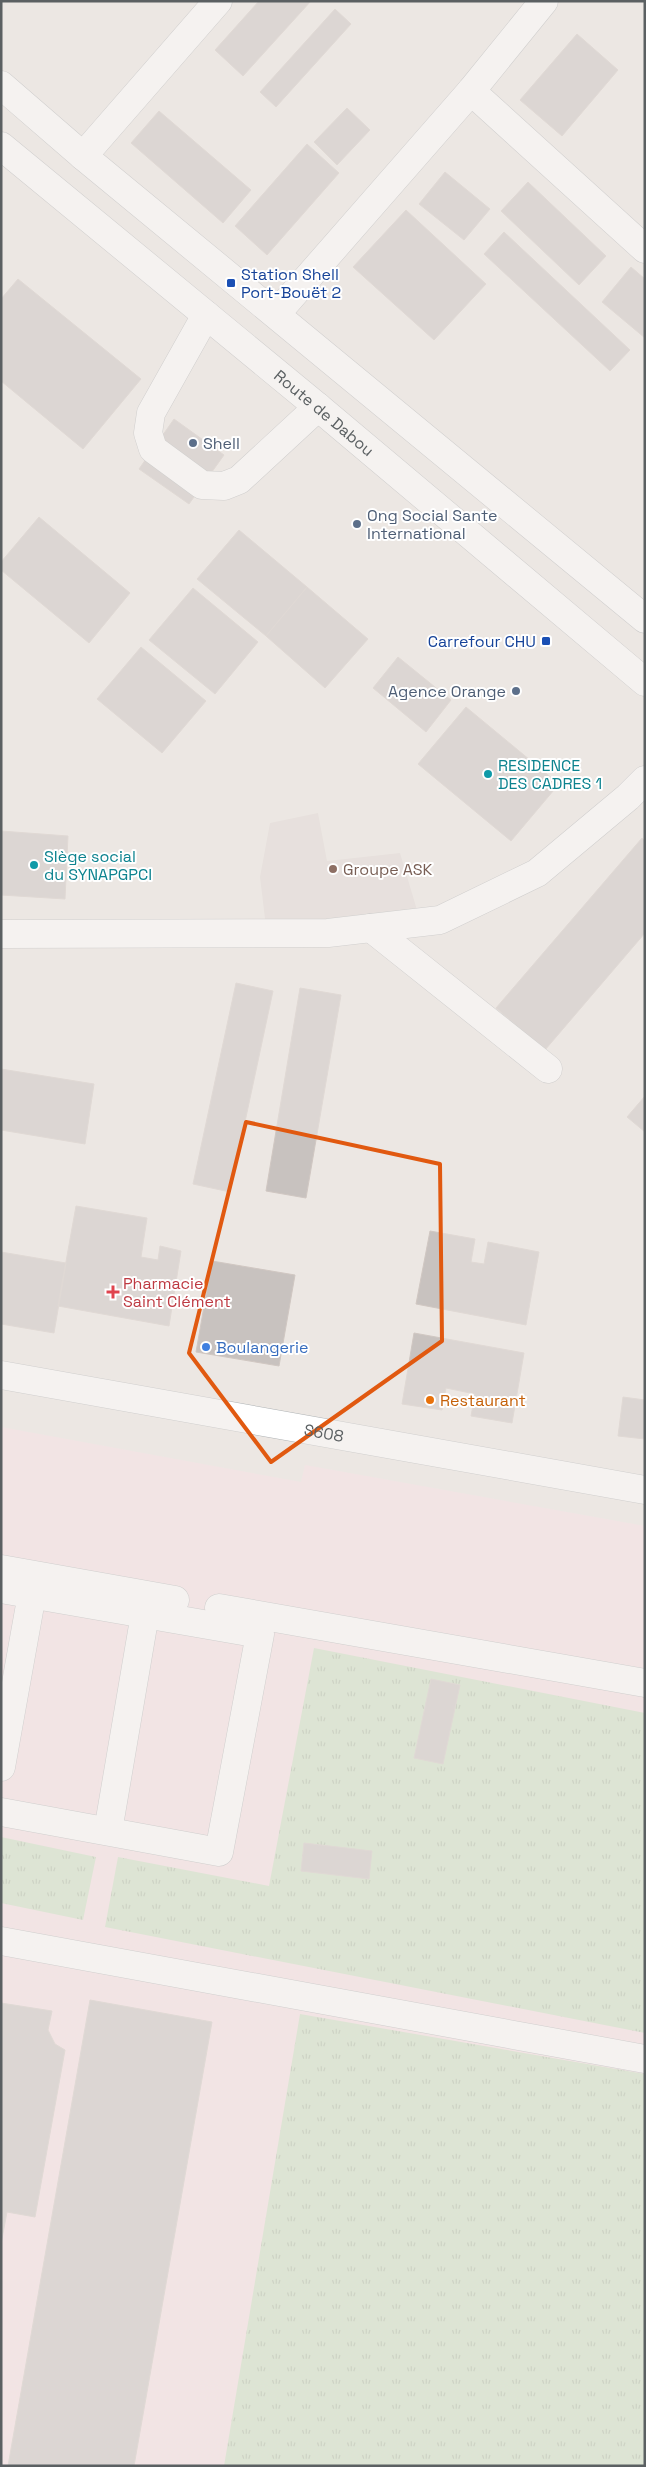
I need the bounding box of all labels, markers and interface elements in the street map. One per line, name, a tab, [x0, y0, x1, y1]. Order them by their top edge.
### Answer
place label: Station Shell Port-Bouët 2	[241, 264, 341, 303]
marker: Station Shell Port-Bouët 2	[225, 277, 237, 289]
street label: Route de Dabou	[270, 365, 379, 460]
place label: Shell	[203, 433, 240, 454]
marker: Shell	[187, 437, 199, 449]
place label: Ong Social Sante International	[367, 505, 497, 544]
marker: Ong Social Sante International	[351, 518, 363, 530]
place label: Carrefour CHU	[428, 631, 536, 652]
marker: Carrefour CHU	[540, 635, 552, 647]
place label: Agence Orange	[388, 681, 506, 702]
marker: Agence Orange	[510, 685, 522, 697]
place label: RESIDENCE DES CADRES 1	[498, 755, 602, 794]
marker: RESIDENCE DES CADRES 1	[482, 768, 494, 780]
place label: SIège social du SYNAPGPCI	[44, 846, 152, 885]
marker: SIège social du SYNAPGPCI	[28, 859, 40, 871]
place label: Groupe ASK	[343, 859, 433, 880]
marker: Groupe ASK	[327, 863, 339, 875]
place label: Pharmacie Saint Clément	[123, 1273, 231, 1312]
marker: Pharmacie Saint Clément	[107, 1286, 119, 1298]
place label: Boulangerie	[216, 1337, 308, 1358]
marker: Boulangerie	[200, 1341, 212, 1353]
place label: Restaurant	[440, 1390, 526, 1411]
marker: Restaurant	[424, 1394, 436, 1406]
street label: S608	[302, 1419, 345, 1447]

